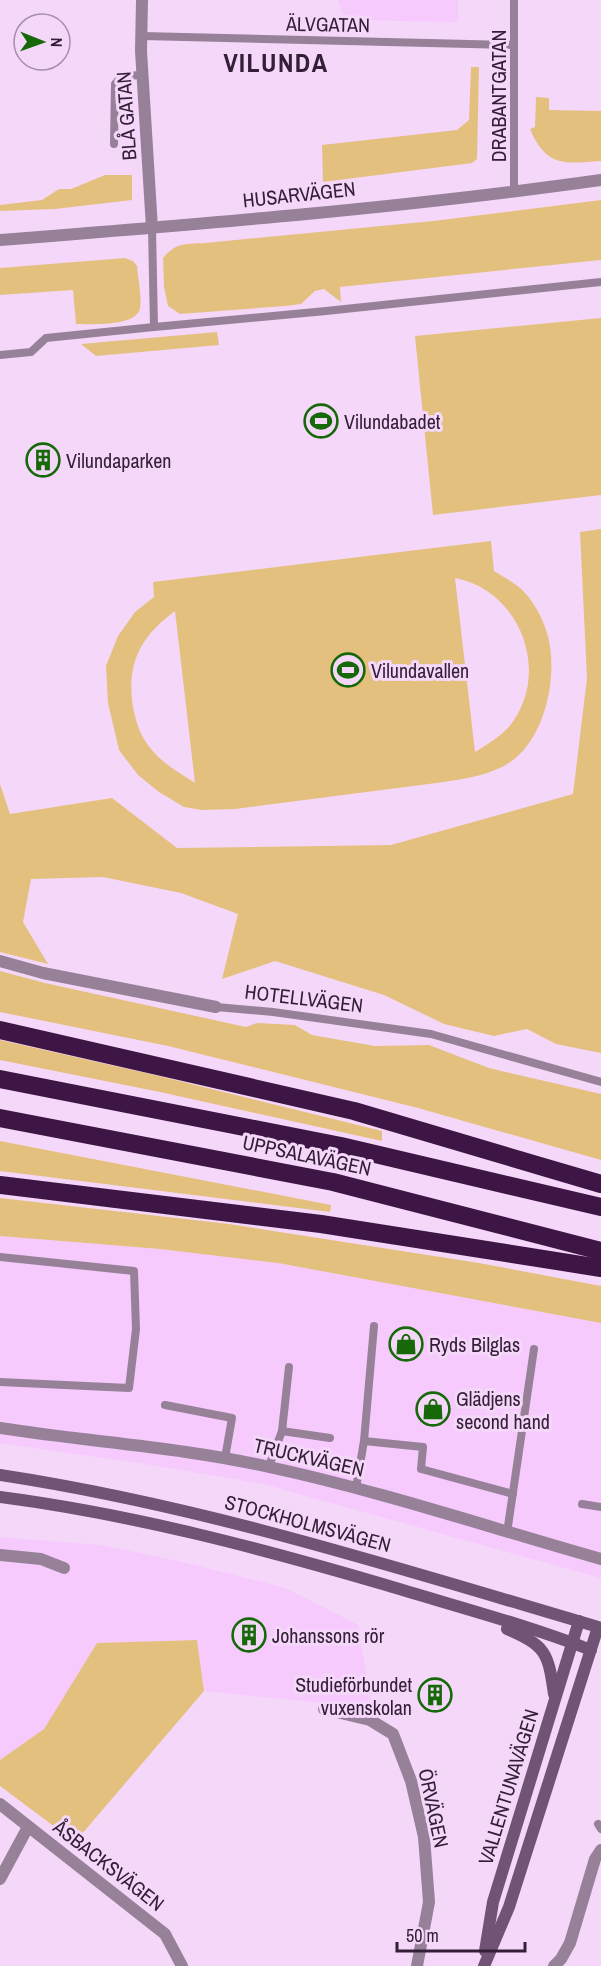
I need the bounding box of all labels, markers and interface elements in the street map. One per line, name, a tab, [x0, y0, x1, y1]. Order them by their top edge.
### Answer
street label: ÄLVGATAN	[285, 10, 370, 38]
north arrow	[12, 12, 72, 72]
street label: DRABANTGATAN	[485, 30, 512, 162]
text: N	[46, 37, 68, 47]
district label: VILUNDA	[223, 45, 329, 80]
street label: BLÅ GATAN	[109, 71, 143, 161]
street label: HUSARVÄGEN	[241, 175, 357, 213]
sports icon: Vilundabadet	[303, 403, 339, 439]
place label: Vilundabadet	[344, 408, 441, 435]
building icon: Vilundaparken	[25, 442, 61, 478]
place label: Vilundaparken	[66, 447, 171, 474]
sports icon: Vilundavallen	[330, 652, 366, 688]
place label: Vilundavallen	[371, 657, 469, 684]
street label: HOTELLVÄGEN	[243, 977, 365, 1019]
street label: UPPSALAVÄGEN	[240, 1128, 374, 1182]
shop icon: Ryds Bilglas	[388, 1326, 424, 1362]
place label: Ryds Bilglas	[429, 1331, 520, 1358]
place label: Glädjens second hand	[456, 1385, 550, 1435]
shop icon: Glädjens second hand	[415, 1391, 451, 1427]
street label: TRUCKVÄGEN	[251, 1431, 367, 1483]
street label: STOCKHOLMSVÄGEN	[222, 1488, 394, 1558]
building icon: Johanssons rör	[231, 1617, 267, 1653]
place label: Johanssons rör	[272, 1622, 385, 1649]
place label: Studieförbundet vuxenskolan	[295, 1671, 412, 1721]
building icon: Studieförbundet vuxenskolan	[417, 1677, 453, 1713]
street label: VALLENTUNAVÄGEN	[471, 1706, 545, 1868]
street label: ÖRVÄGEN	[412, 1766, 456, 1850]
street label: ÅSBACKSVÄGEN	[47, 1813, 170, 1917]
scale bar	[397, 1915, 524, 1953]
text: 50 m	[406, 1923, 439, 1948]

